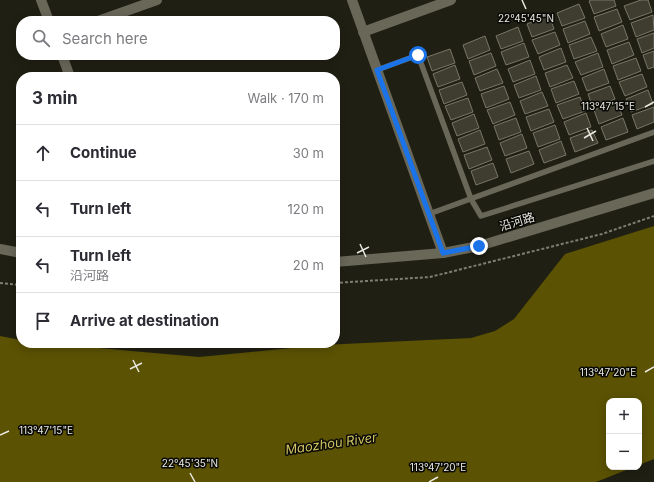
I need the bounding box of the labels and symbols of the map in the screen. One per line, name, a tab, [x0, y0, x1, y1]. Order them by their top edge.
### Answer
text: 22°45'45"N	[498, 12, 554, 24]
route start	[409, 46, 427, 64]
text: 113°47'15"E	[581, 100, 635, 112]
street label: 沿河路	[497, 209, 536, 234]
route end	[470, 237, 488, 255]
text: 113°47'20"E	[580, 366, 636, 378]
text: 113°47'15"E	[19, 424, 73, 436]
water label: Maozhou River	[284, 429, 379, 457]
text: 22°45'35"N	[162, 457, 218, 469]
text: 113°47'20"E	[410, 461, 466, 473]

